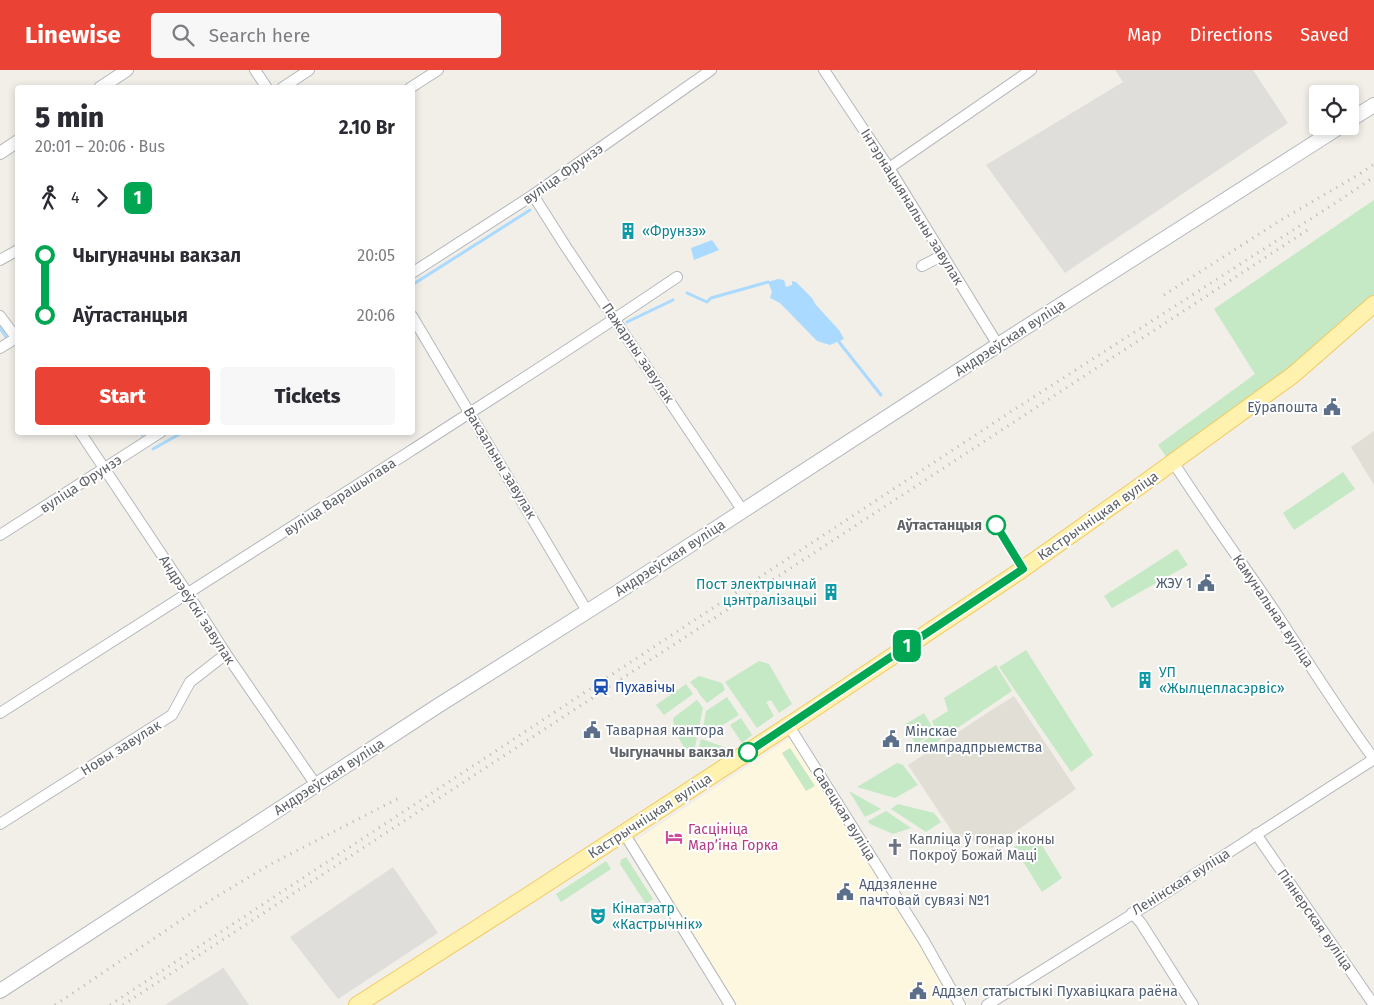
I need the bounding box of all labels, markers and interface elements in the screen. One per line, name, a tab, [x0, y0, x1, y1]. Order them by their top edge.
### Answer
search box	[151, 13, 501, 58]
text: Linewise	[25, 21, 121, 49]
icon: search	[169, 21, 197, 49]
text: Search here	[209, 24, 310, 47]
text: Map	[1127, 24, 1162, 46]
text: Directions	[1190, 24, 1272, 46]
text: Saved	[1300, 24, 1349, 46]
map controls	[1309, 85, 1359, 135]
button: locate	[1309, 85, 1359, 135]
text: 5 min	[35, 101, 104, 134]
text: 2.10 Br	[339, 116, 395, 139]
street label: Інтэрнацыянальны завулак	[857, 126, 968, 289]
text: 20:01 – 20:06 · Bus	[35, 137, 165, 156]
street label: вуліца Фрунзэ	[519, 140, 607, 208]
icon: walk	[35, 184, 63, 212]
icon: forward	[88, 184, 116, 212]
text: 1	[134, 187, 142, 209]
text: 4	[71, 188, 80, 207]
building icon: «Фрунзэ»	[618, 221, 638, 241]
place label: «Фрунзэ»	[642, 223, 706, 240]
text: Чыгуначны вакзал	[73, 244, 241, 267]
text: 20:05	[357, 246, 395, 265]
street label: Андрэеўская вуліца	[952, 296, 1068, 380]
street label: Пажарны завулак	[598, 300, 678, 407]
text: Аўтастанцыя	[73, 304, 188, 327]
text: 20:06	[357, 306, 395, 325]
button: Start	[35, 367, 210, 425]
button: Tickets	[220, 367, 395, 425]
public building icon: Еўрапошта	[1322, 397, 1342, 417]
place label: Еўрапошта	[1247, 399, 1318, 416]
street label: Вакзальны завулак	[460, 404, 540, 523]
street label: вуліца Фрунзэ	[37, 451, 125, 517]
street label: вуліца Варашылава	[281, 454, 399, 540]
street label: Кастрычніцкая вуліца	[1034, 468, 1162, 564]
marker: Аўтастанцыя	[986, 515, 1006, 535]
street label: Андрэеўская вуліца	[612, 516, 728, 600]
place label: Аўтастанцыя	[896, 517, 982, 534]
street label: Камунальная вуліца	[1229, 551, 1317, 671]
street label: Андрэеўскі завулак	[155, 552, 239, 668]
public building icon: ЖЭУ 1	[1196, 573, 1216, 593]
place label: ЖЭУ 1	[1156, 575, 1192, 592]
place label: Пост электрычнай цэнтралізацыі	[696, 576, 817, 609]
building icon: Пост электрычнай цэнтралізацыі	[821, 582, 841, 602]
line badge: 1	[891, 630, 923, 662]
text: 1	[903, 635, 911, 657]
place label: УП «Жылцепласэрвіс»	[1159, 664, 1285, 697]
building icon: УП «Жылцепласэрвіс»	[1135, 670, 1155, 690]
station icon: Пухавічы	[591, 677, 611, 697]
place label: Пухавічы	[615, 679, 675, 696]
street label: Новы завулак	[78, 716, 165, 779]
public building icon: Таварная кантора	[582, 720, 602, 740]
place label: Таварная кантора	[606, 722, 724, 739]
place label: Мінскае племпрадпрыемства	[905, 723, 1042, 756]
public building icon: Мінскае племпрадпрыемства	[881, 729, 901, 749]
street label: Андрэеўская вуліца	[271, 735, 387, 819]
marker: Чыгуначны вакзал	[738, 742, 758, 762]
place label: Чыгуначны вакзал	[610, 744, 734, 761]
street label: Савецкая вуліца	[808, 764, 880, 864]
street label: Кастрычніцкая вуліца	[585, 770, 715, 862]
place label: Гасцініца Марʼіна Горка	[688, 821, 778, 854]
hotel icon: Гасцініца Марʼіна Горка	[664, 827, 684, 847]
place label: Капліца ў гонар іконы Покроў Божай Маці	[909, 831, 1055, 864]
church icon: Капліца ў гонар іконы Покроў Божай Маці	[885, 837, 905, 857]
street label: Ленінская вуліца	[1129, 845, 1233, 919]
street label: Піянерская вуліца	[1274, 866, 1356, 974]
place label: Аддзяленне пачтовай сувязі №1	[859, 876, 990, 909]
public building icon: Аддзяленне пачтовай сувязі №1	[835, 882, 855, 902]
place label: Кінатэатр «Кастрычнік»	[612, 900, 703, 933]
theatre icon: Кінатэатр «Кастрычнік»	[588, 906, 608, 926]
public building icon: Аддзел статыстыкі Пухавіцкага раёна	[908, 981, 928, 1001]
place label: Аддзел статыстыкі Пухавіцкага раёна	[932, 983, 1178, 1000]

